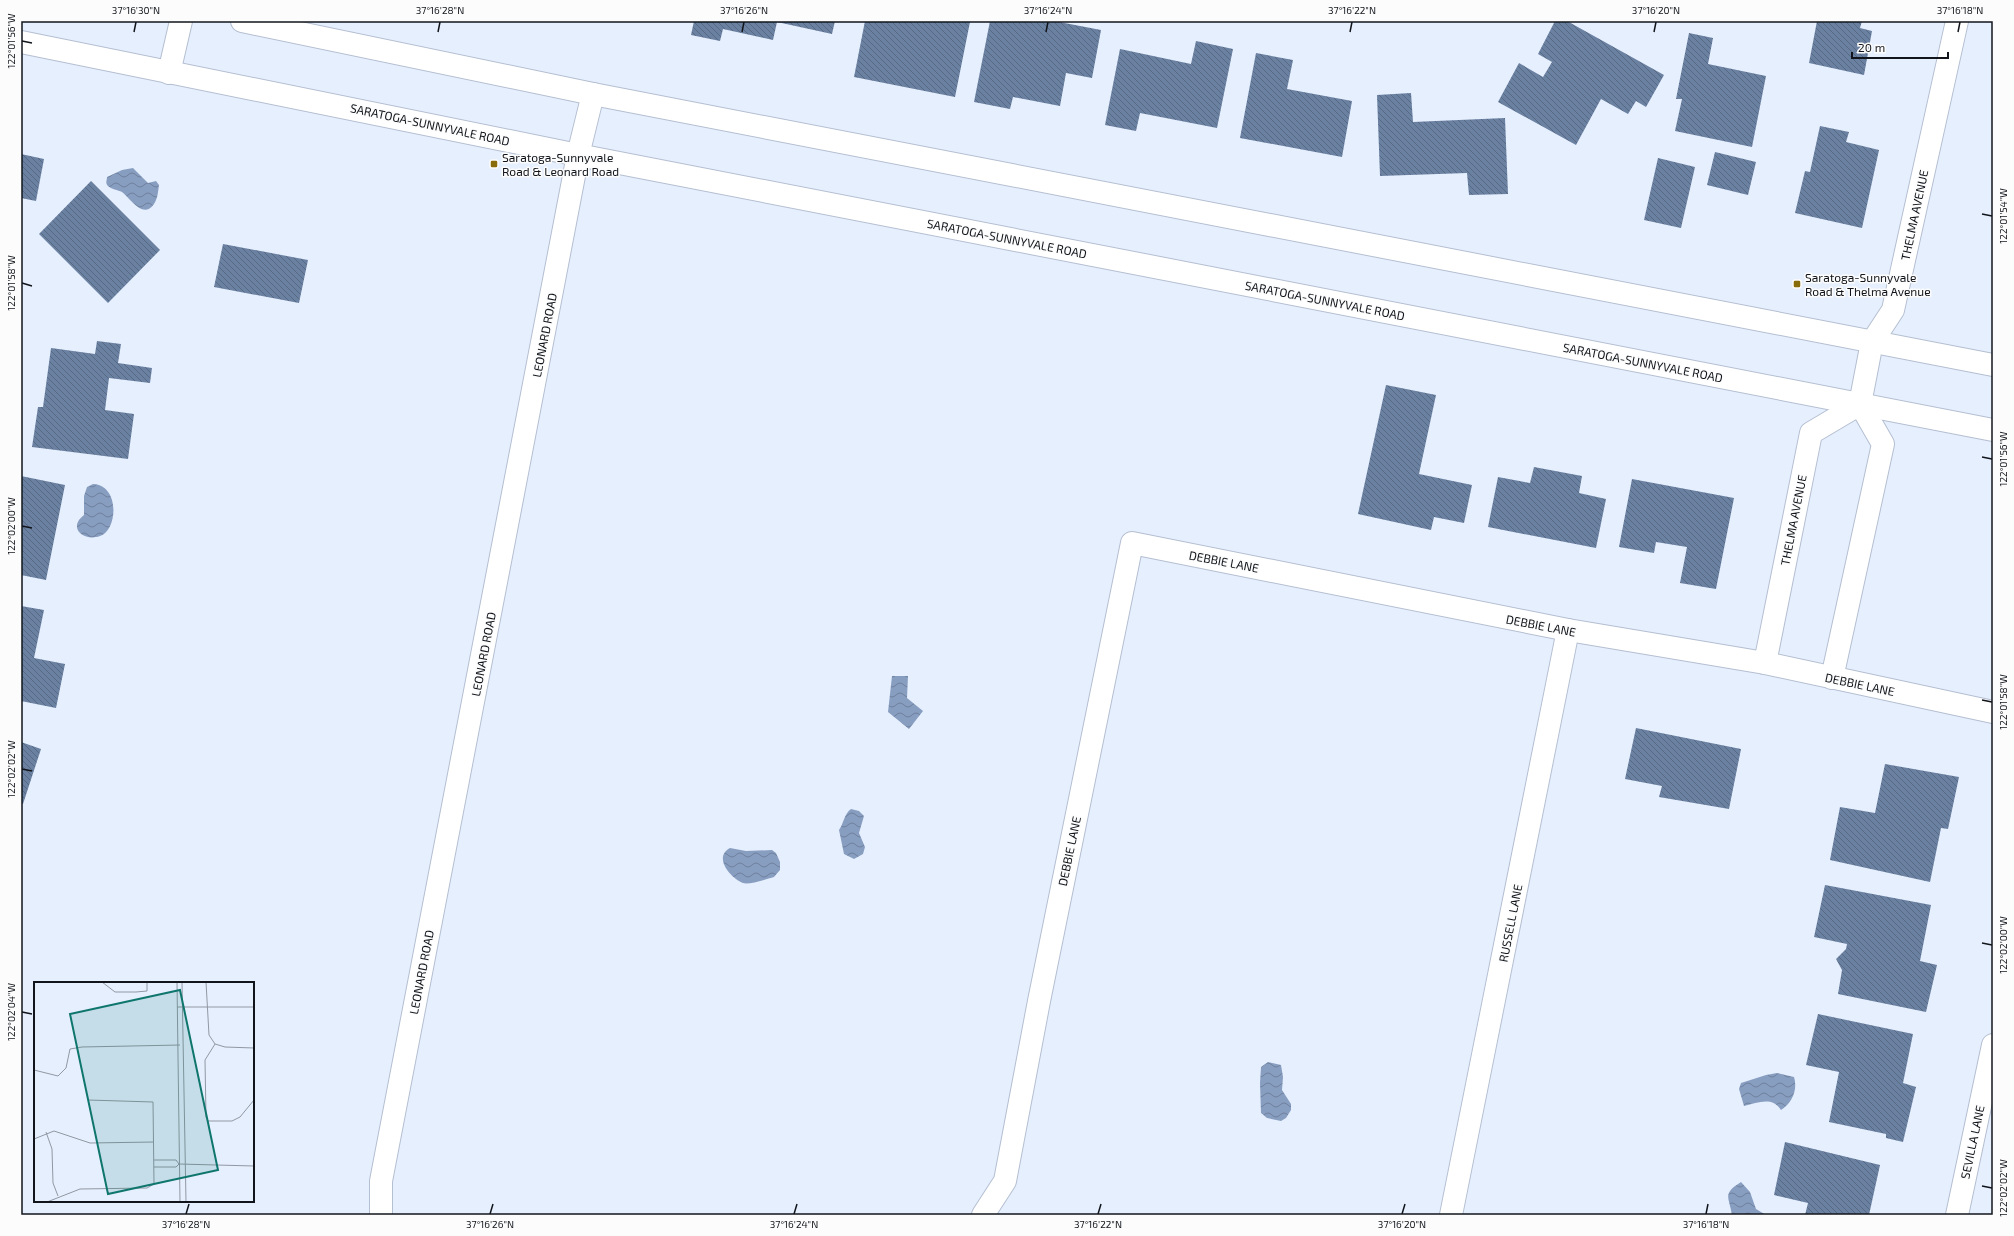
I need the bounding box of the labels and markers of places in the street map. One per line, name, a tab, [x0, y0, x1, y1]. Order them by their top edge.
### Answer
place label: Saratoga-Sunnyvale Road & Leonard Road	[502, 150, 619, 178]
marker: Saratoga-Sunnyvale Road & Leonard Road	[489, 159, 499, 169]
place label: Saratoga-Sunnyvale Road & Thelma Avenue	[1805, 270, 1931, 298]
marker: Saratoga-Sunnyvale Road & Thelma Avenue	[1792, 279, 1802, 289]

